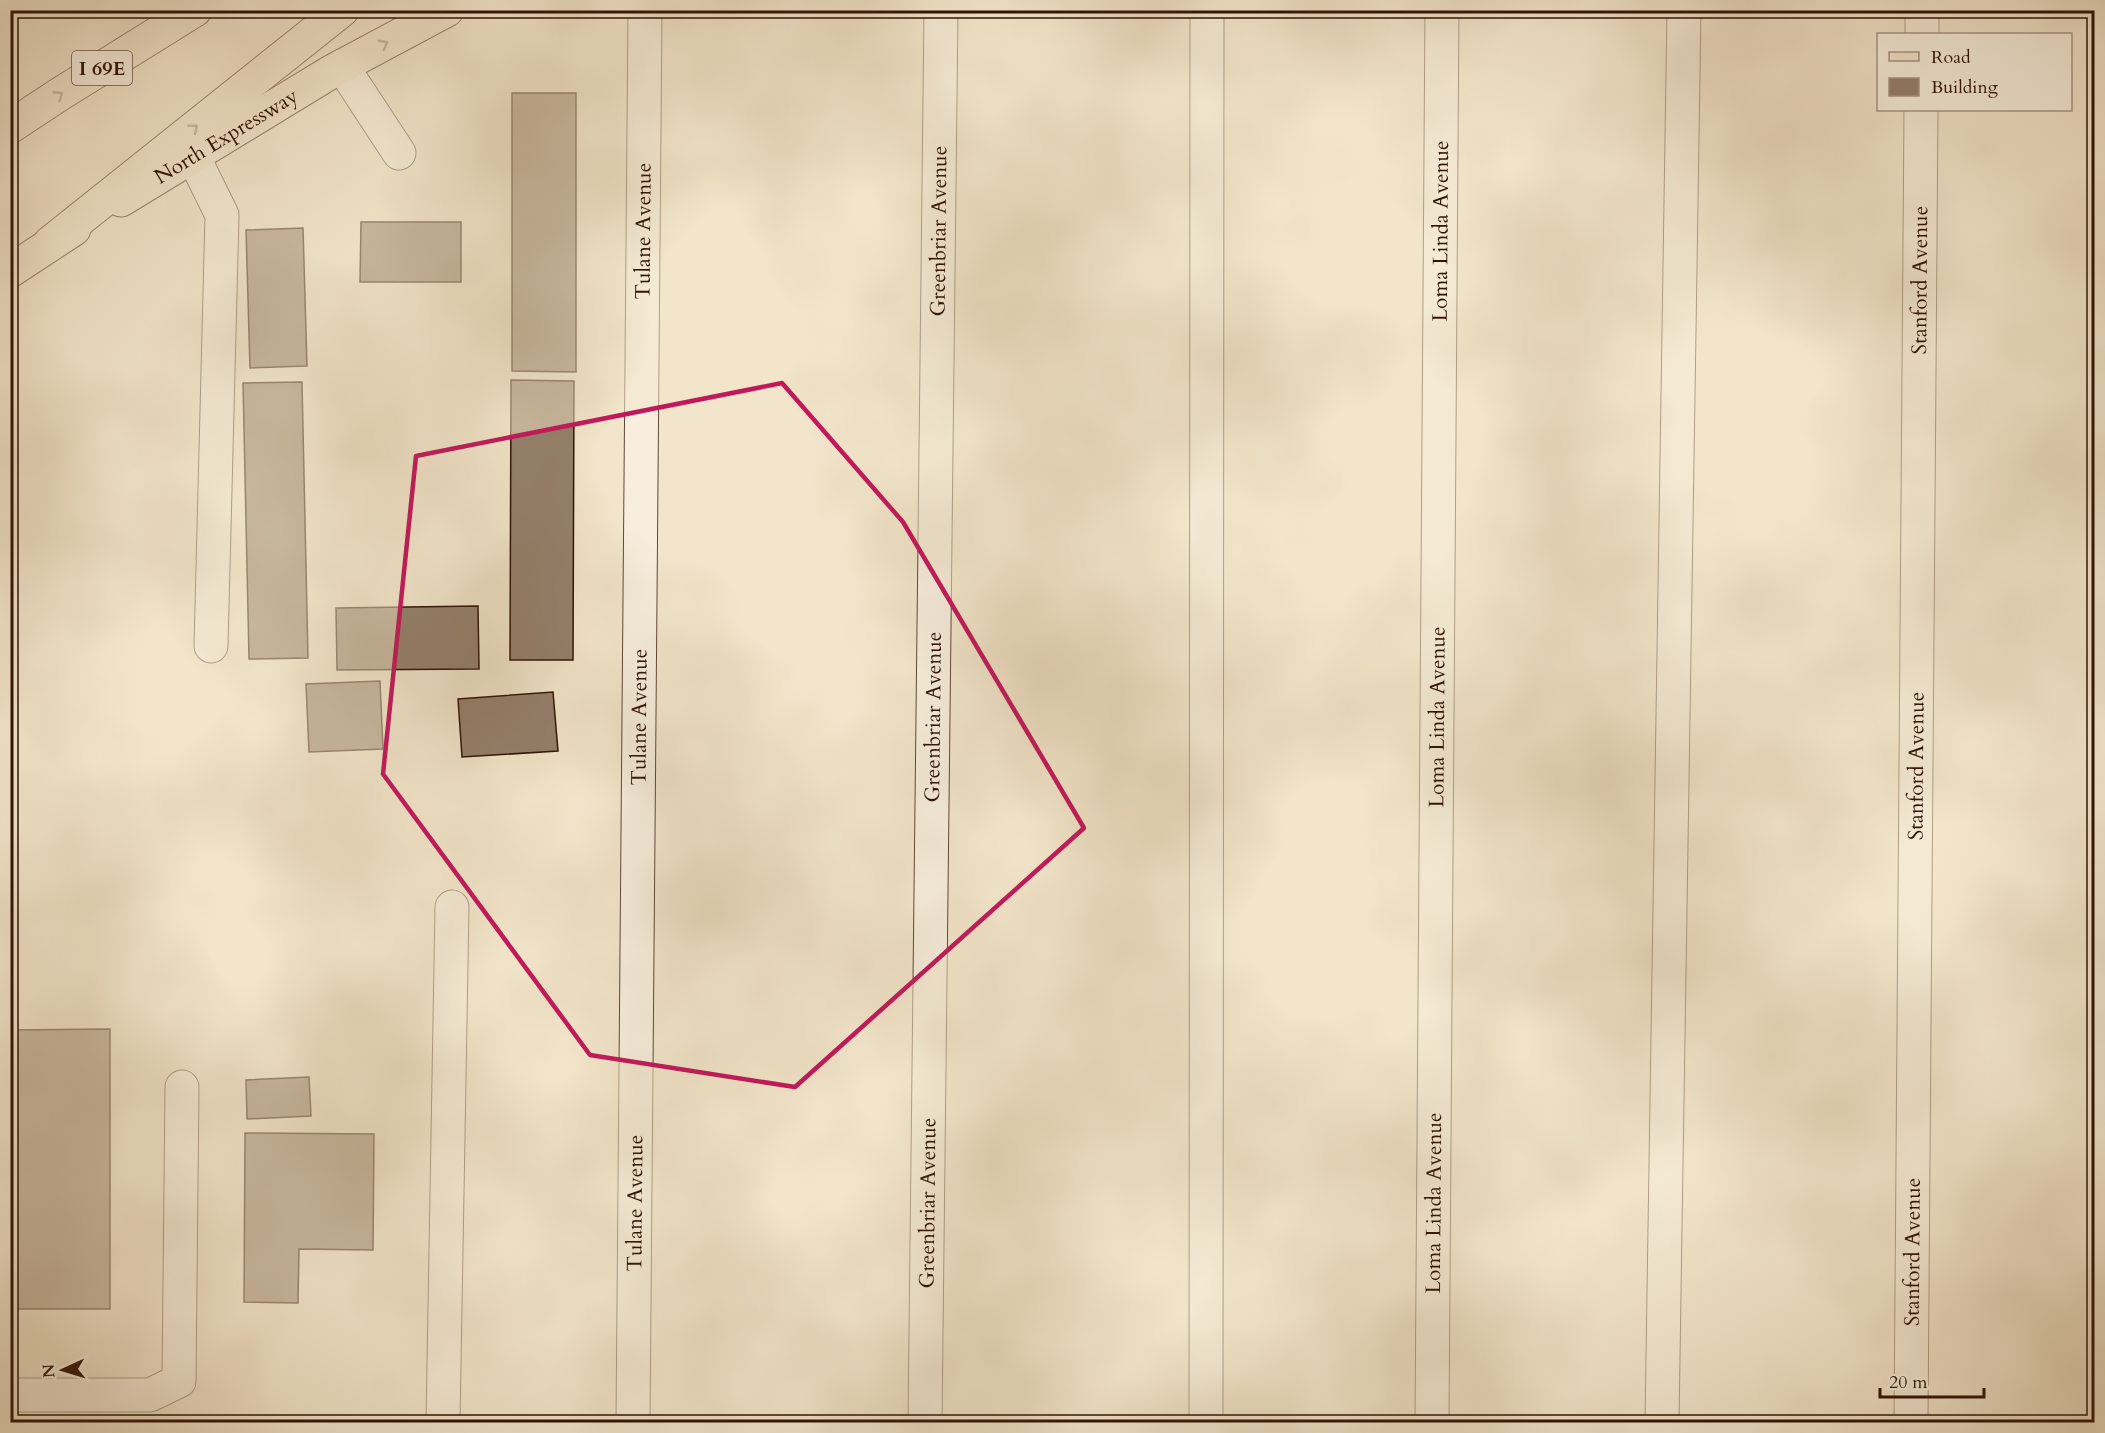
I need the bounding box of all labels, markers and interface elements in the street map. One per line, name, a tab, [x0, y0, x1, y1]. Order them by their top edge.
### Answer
legend	[1877, 33, 2072, 111]
one-way arrow	[377, 40, 388, 51]
text: Road	[1931, 45, 1971, 70]
road number: I 69E	[72, 51, 132, 85]
text: Building	[1931, 75, 1999, 100]
street label: North Expressway	[149, 81, 303, 191]
one-way arrow	[53, 90, 63, 102]
one-way arrow	[187, 125, 198, 136]
street label: Loma Linda Avenue	[1425, 140, 1456, 322]
street label: Greenbriar Avenue	[923, 146, 954, 317]
street label: Tulane Avenue	[628, 163, 658, 299]
street label: Stanford Avenue	[1905, 206, 1935, 354]
street label: Loma Linda Avenue	[1422, 626, 1452, 808]
street label: Greenbriar Avenue	[918, 632, 948, 803]
street label: Tulane Avenue	[624, 649, 654, 785]
street label: Stanford Avenue	[1901, 692, 1931, 840]
street label: Loma Linda Avenue	[1418, 1112, 1449, 1294]
street label: Greenbriar Avenue	[912, 1117, 943, 1289]
street label: Tulane Avenue	[620, 1135, 650, 1271]
street label: Stanford Avenue	[1897, 1178, 1927, 1326]
north arrow	[33, 1340, 93, 1400]
scale bar	[1880, 1361, 1984, 1399]
text: N	[38, 1363, 60, 1379]
text: 20 m	[1889, 1370, 1928, 1395]

